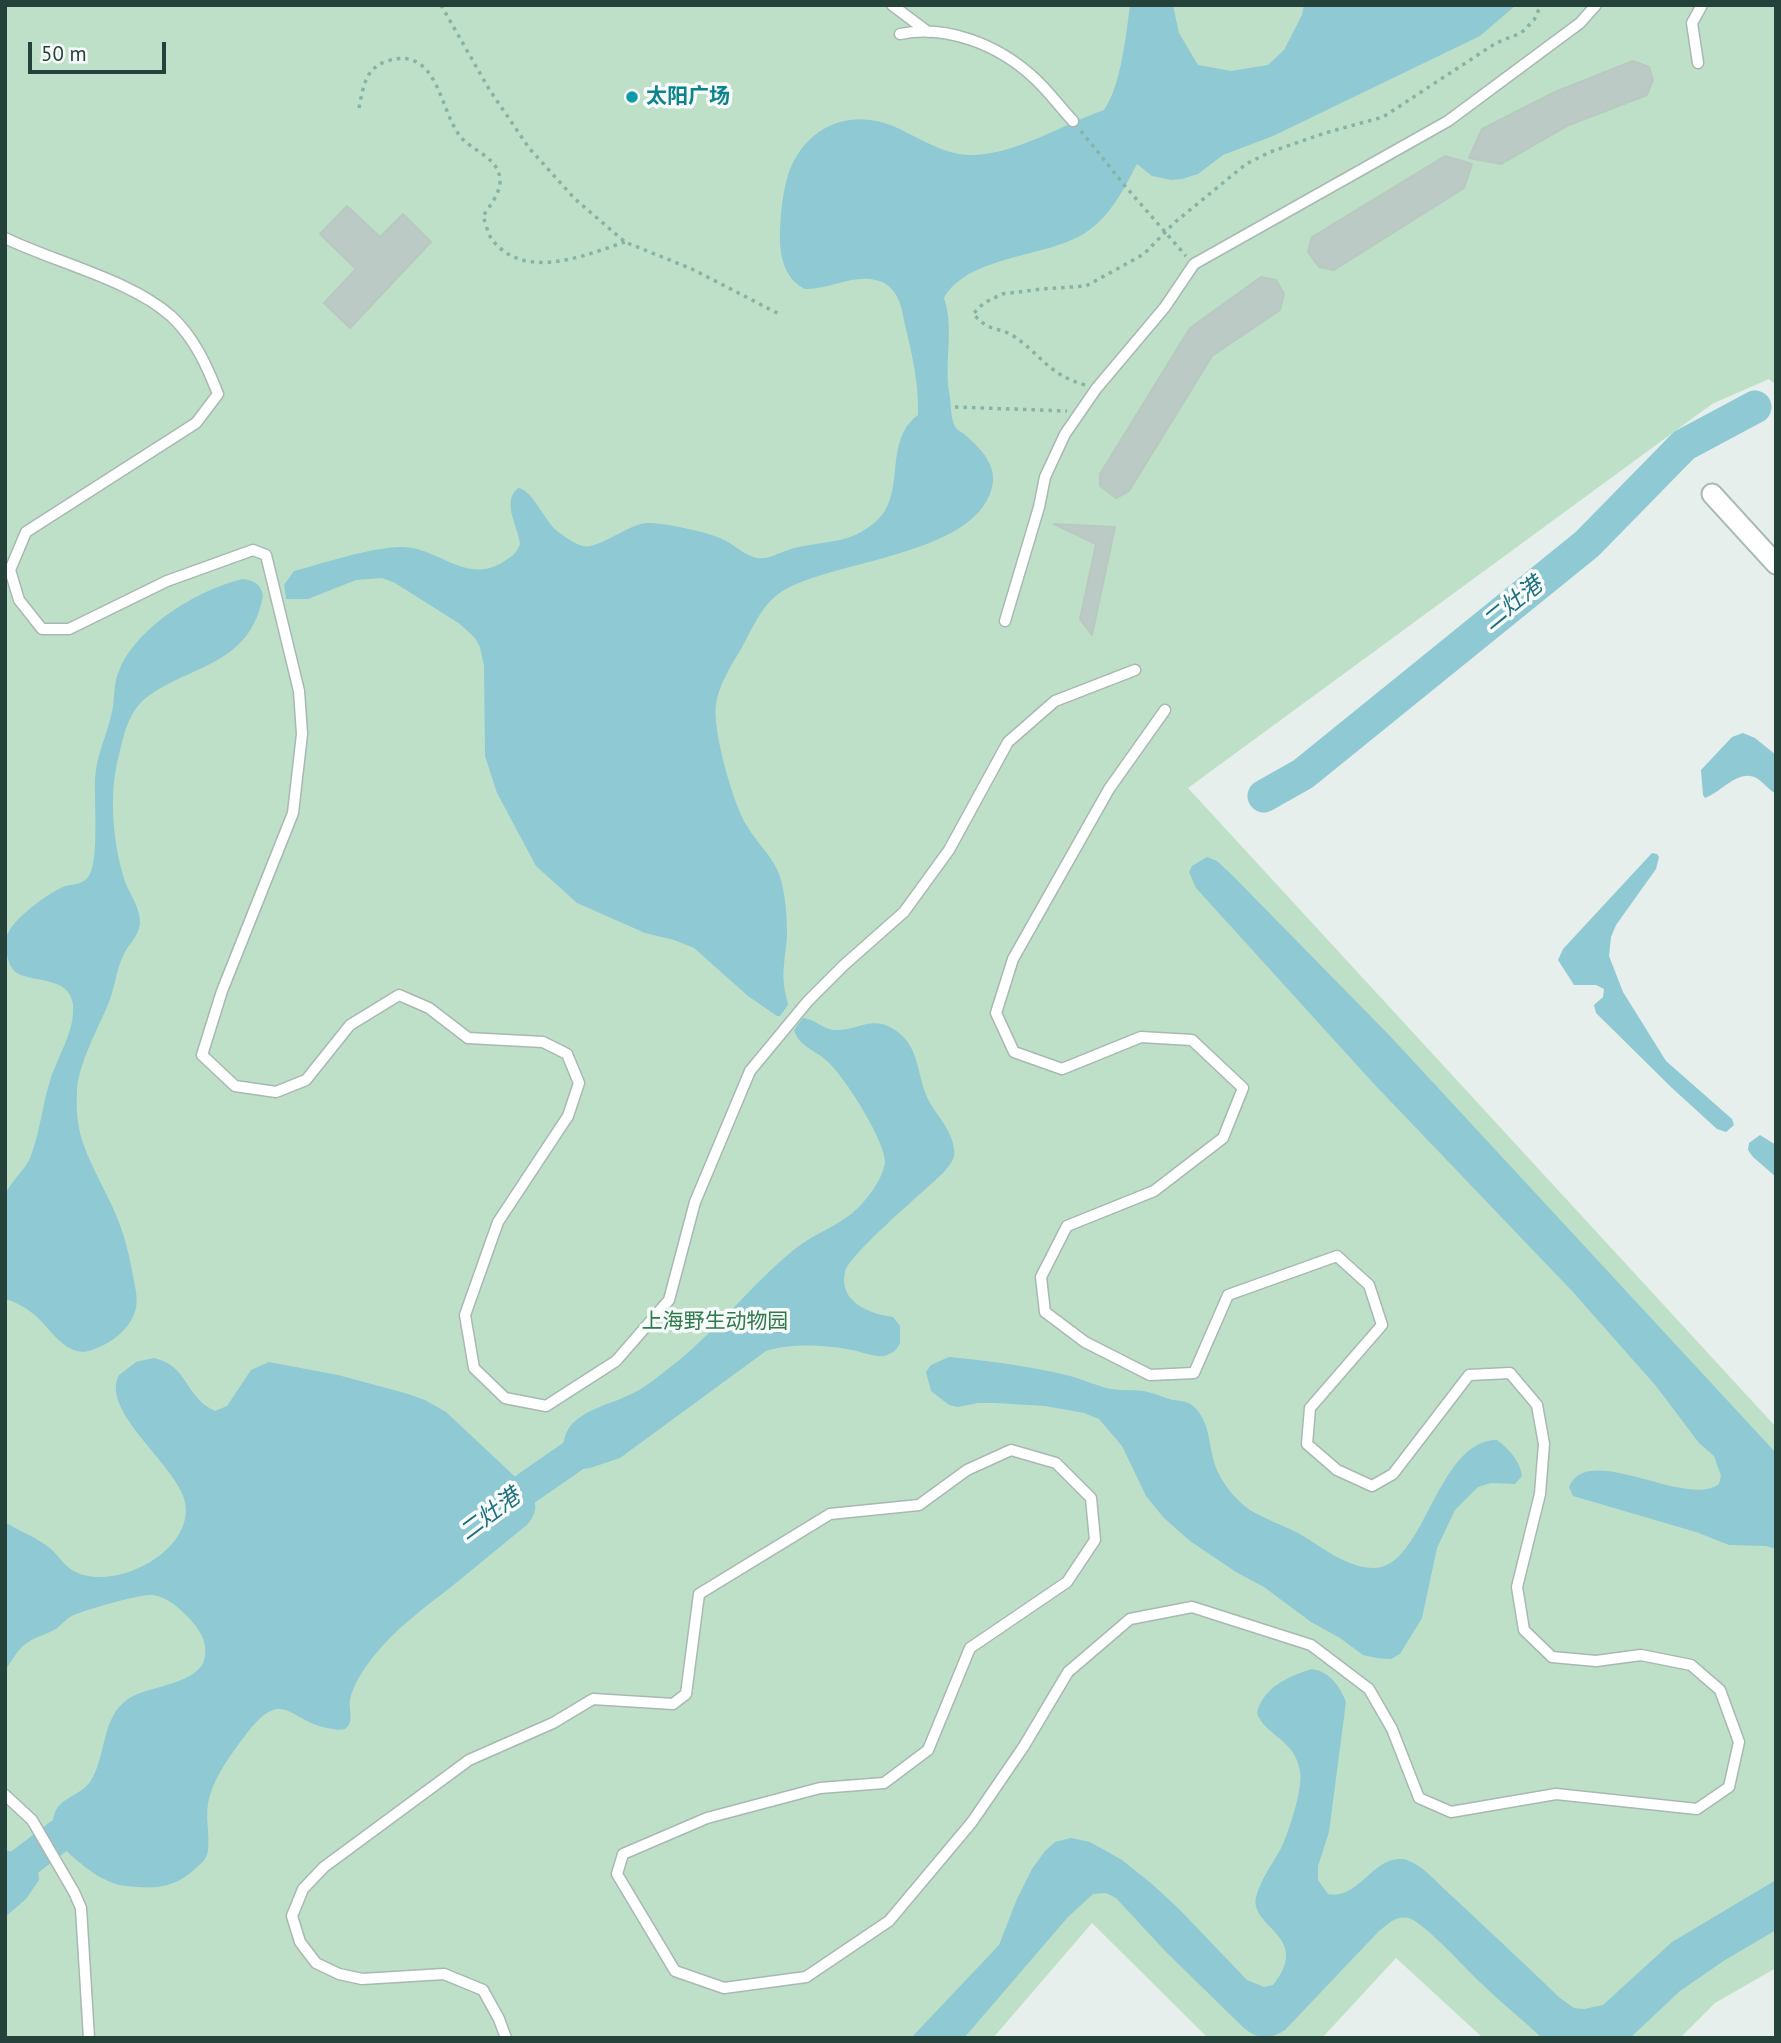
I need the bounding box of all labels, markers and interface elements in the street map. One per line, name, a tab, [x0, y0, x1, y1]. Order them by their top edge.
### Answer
scale bar	[32, 28, 170, 72]
text: 50 m	[41, 40, 87, 67]
place label: 太阳广场	[646, 84, 730, 110]
marker: 太阳广场	[624, 89, 640, 105]
water label: 二灶港	[1478, 572, 1548, 636]
park label: 上海野生动物园	[642, 1309, 788, 1335]
water label: 二灶港	[454, 1483, 526, 1547]

